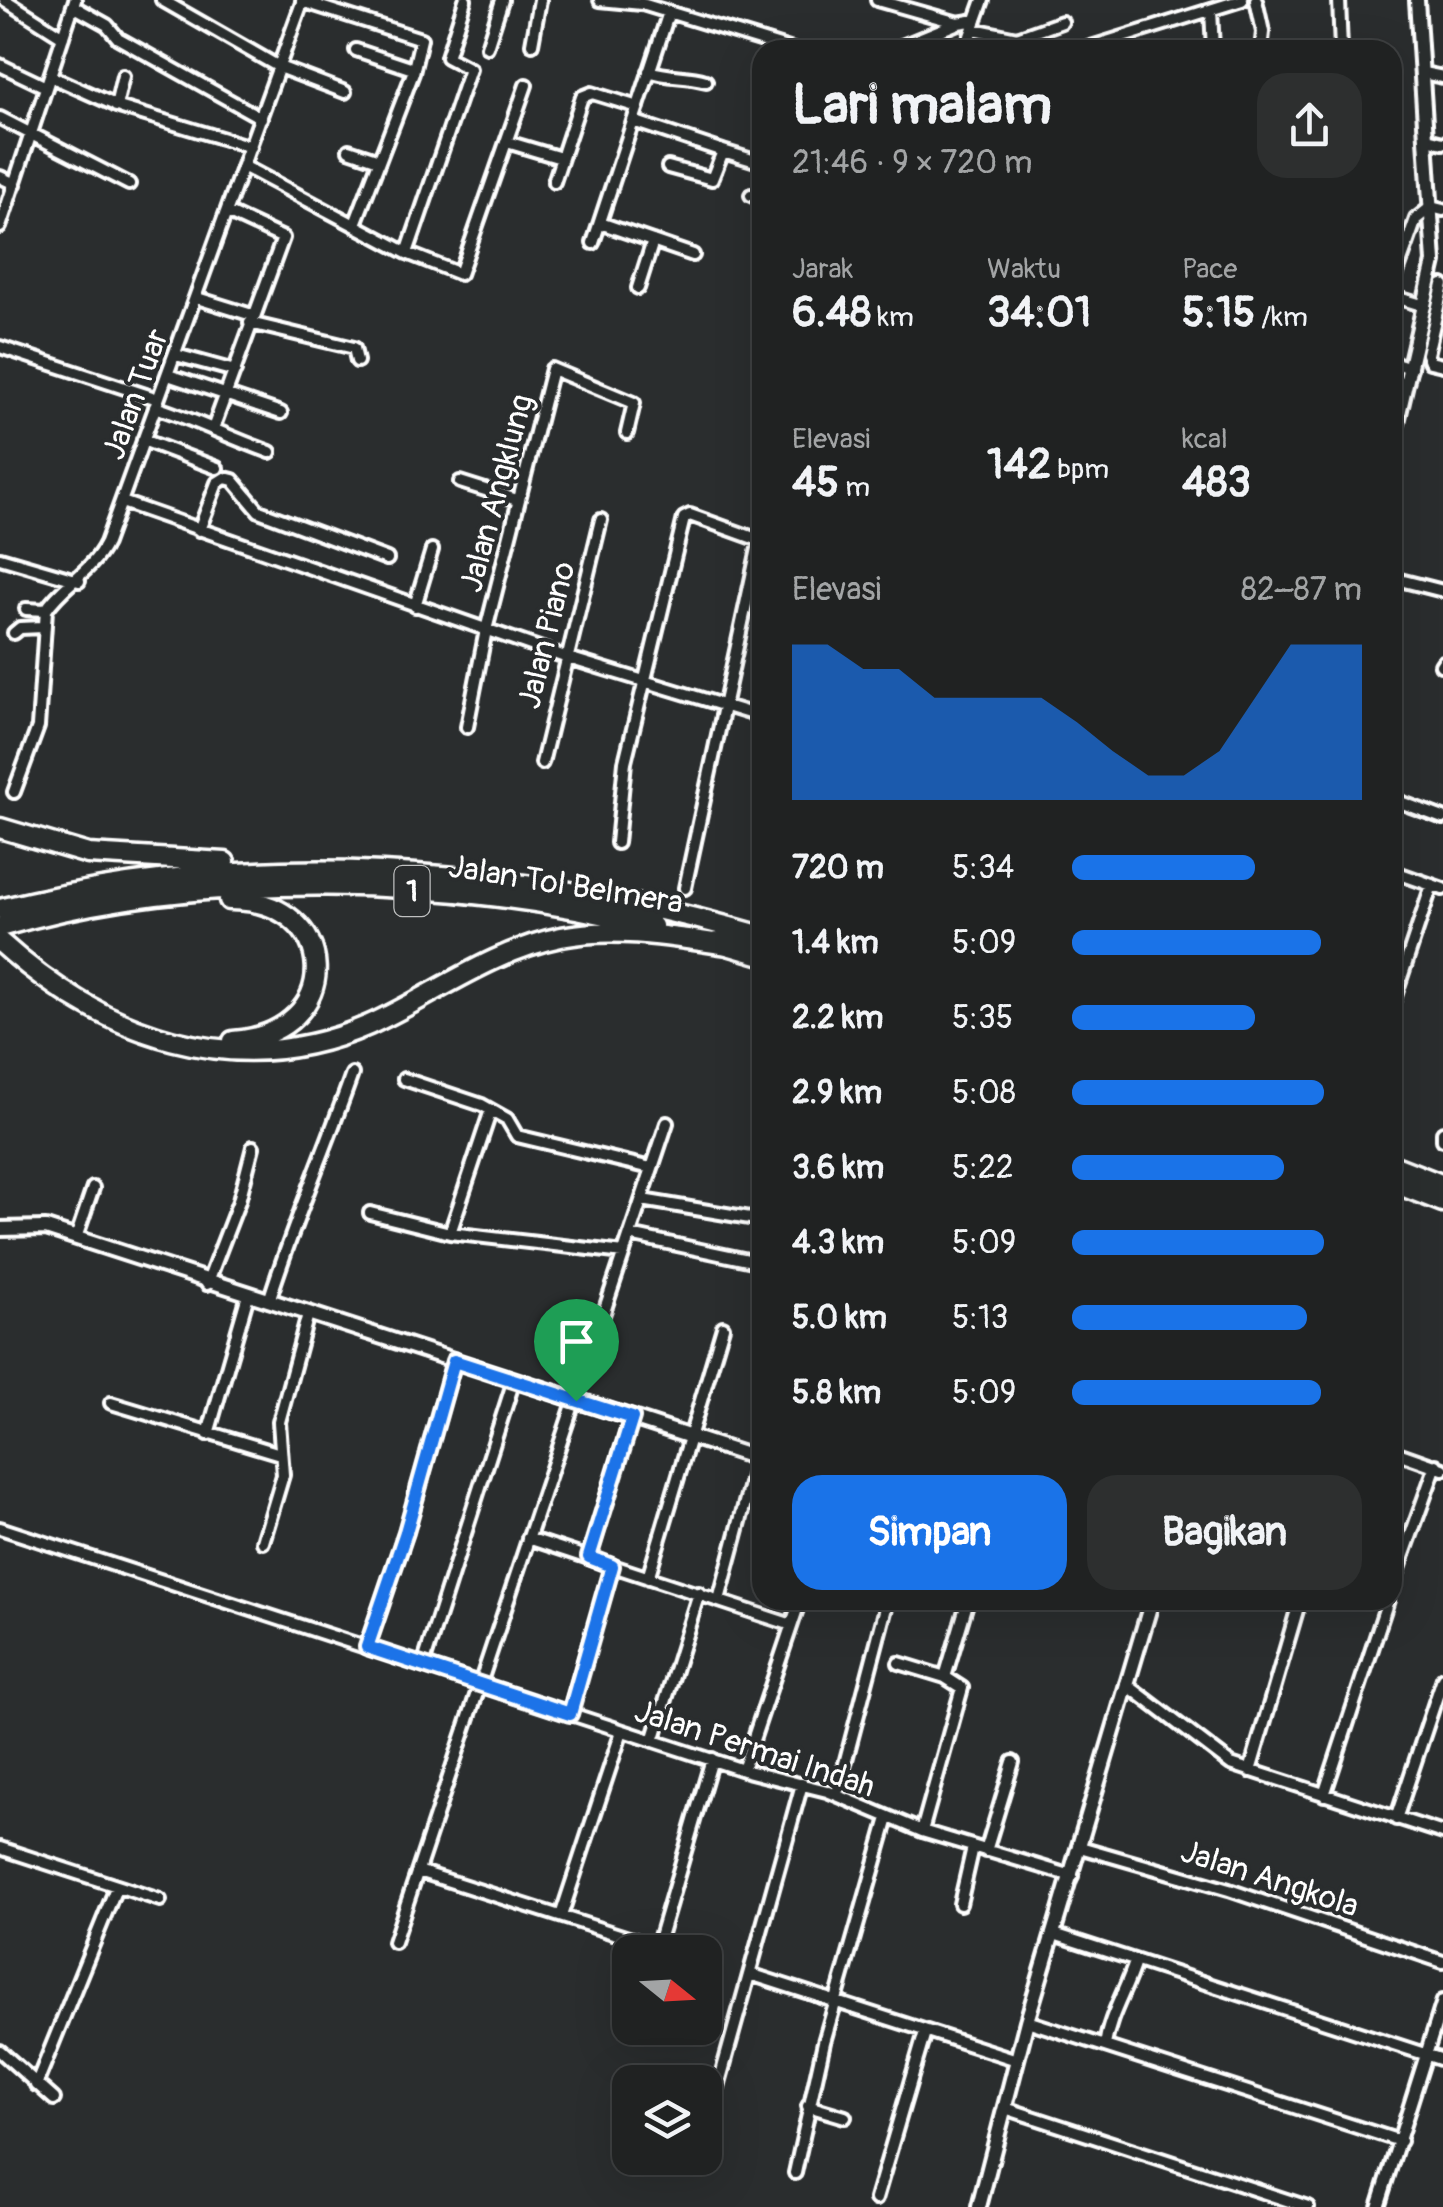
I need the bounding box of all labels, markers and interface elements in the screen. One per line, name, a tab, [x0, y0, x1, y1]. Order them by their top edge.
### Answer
text: Lari malam	[792, 71, 1052, 140]
button: share	[1257, 73, 1362, 178]
text: 21:46 · 9 × 720 m	[792, 143, 1032, 183]
text: Jarak	[792, 252, 853, 287]
text: Waktu	[987, 252, 1061, 287]
text: Pace	[1182, 252, 1237, 287]
text: 6.48	[792, 287, 871, 339]
text: 34:01	[987, 287, 1091, 339]
text: 5:15	[1182, 287, 1255, 339]
text: km	[871, 300, 914, 335]
text: /km	[1255, 300, 1308, 335]
street label: Jalan Tuar	[94, 323, 178, 465]
street label: Jalan Angklung	[451, 390, 543, 596]
text: Elevasi	[792, 422, 870, 457]
text: kcal	[1182, 422, 1228, 457]
text: 142	[987, 439, 1051, 491]
text: bpm	[1051, 452, 1109, 487]
text: 45	[792, 457, 839, 509]
text: 483	[1182, 457, 1251, 509]
text: m	[839, 470, 870, 505]
street label: Jalan Piano	[509, 558, 585, 713]
text: Elevasi	[792, 570, 881, 610]
text: 82–87 m	[1241, 570, 1362, 610]
street label: Jalan Tol Belmera	[446, 847, 686, 923]
text: 720 m	[792, 848, 884, 888]
text: 5:34	[952, 848, 1014, 888]
road number: 1	[394, 866, 430, 916]
text: 1.4 km	[792, 923, 879, 963]
text: 5:09	[952, 923, 1016, 963]
text: 2.2 km	[792, 998, 884, 1038]
text: 5:35	[952, 998, 1013, 1038]
text: 2.9 km	[792, 1073, 882, 1113]
text: 5:08	[952, 1073, 1016, 1113]
text: 3.6 km	[792, 1148, 884, 1188]
text: 5:22	[952, 1148, 1014, 1188]
text: 4.3 km	[792, 1223, 884, 1263]
text: 5:09	[952, 1223, 1016, 1263]
text: 5.0 km	[792, 1298, 887, 1338]
text: 5:13	[952, 1298, 1008, 1338]
pin	[534, 1299, 619, 1402]
icon: arrive	[549, 1314, 604, 1369]
text: 5.8 km	[792, 1373, 881, 1413]
text: 5:09	[952, 1373, 1016, 1413]
button: Simpan	[792, 1475, 1067, 1590]
button: Bagikan	[1087, 1475, 1362, 1590]
street label: Jalan Permai Indah	[629, 1691, 880, 1807]
street label: Jalan Angkola	[1176, 1831, 1364, 1927]
north arrow	[612, 1935, 722, 2045]
map controls	[612, 1935, 722, 2175]
button: layers	[612, 2065, 722, 2175]

